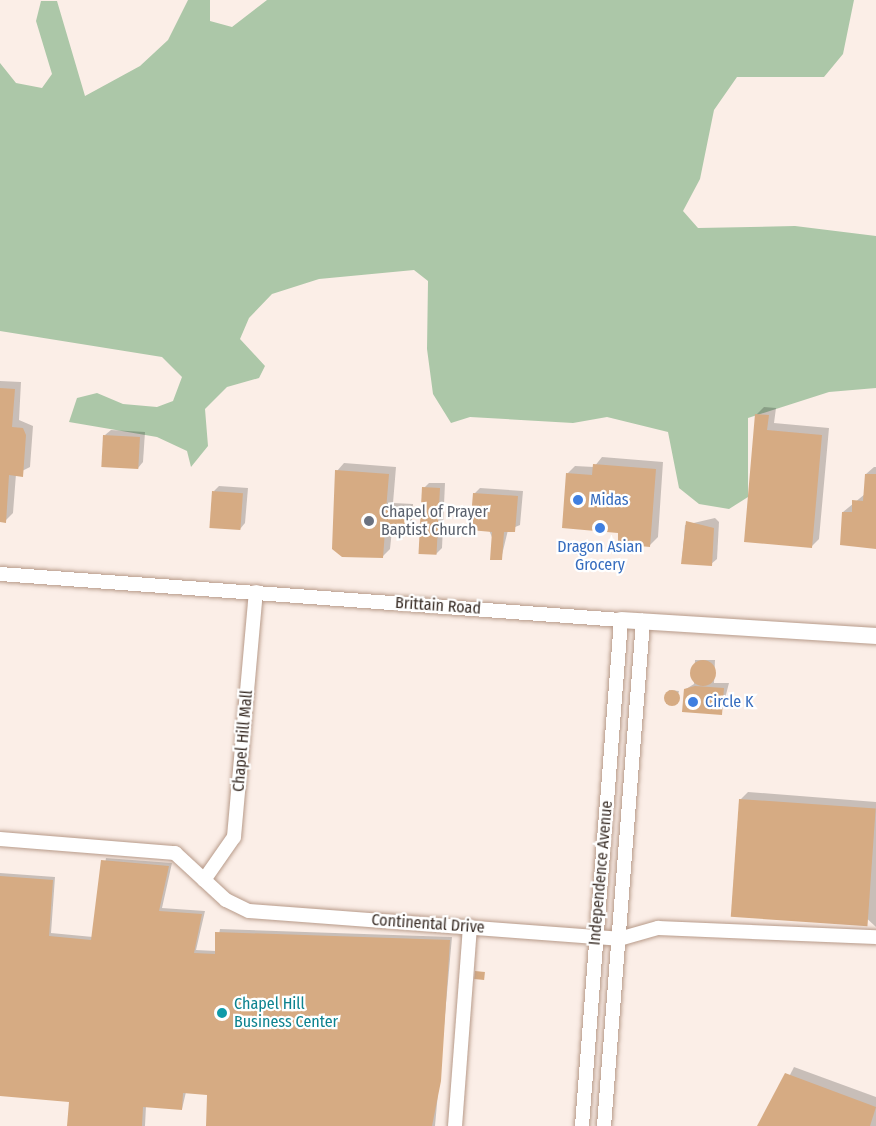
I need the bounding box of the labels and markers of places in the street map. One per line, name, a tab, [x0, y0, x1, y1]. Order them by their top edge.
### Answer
place label: Midas	[590, 490, 629, 510]
marker: Midas	[571, 493, 585, 507]
place label: Chapel of Prayer Baptist Church	[381, 502, 488, 540]
marker: Chapel of Prayer Baptist Church	[362, 514, 376, 528]
marker: Dragon Asian Grocery	[593, 521, 607, 535]
place label: Dragon Asian Grocery	[557, 537, 643, 575]
place label: Circle K	[705, 692, 753, 712]
marker: Circle K	[686, 695, 700, 709]
place label: Chapel Hill Business Center	[234, 994, 338, 1032]
marker: Chapel Hill Business Center	[215, 1006, 229, 1020]

